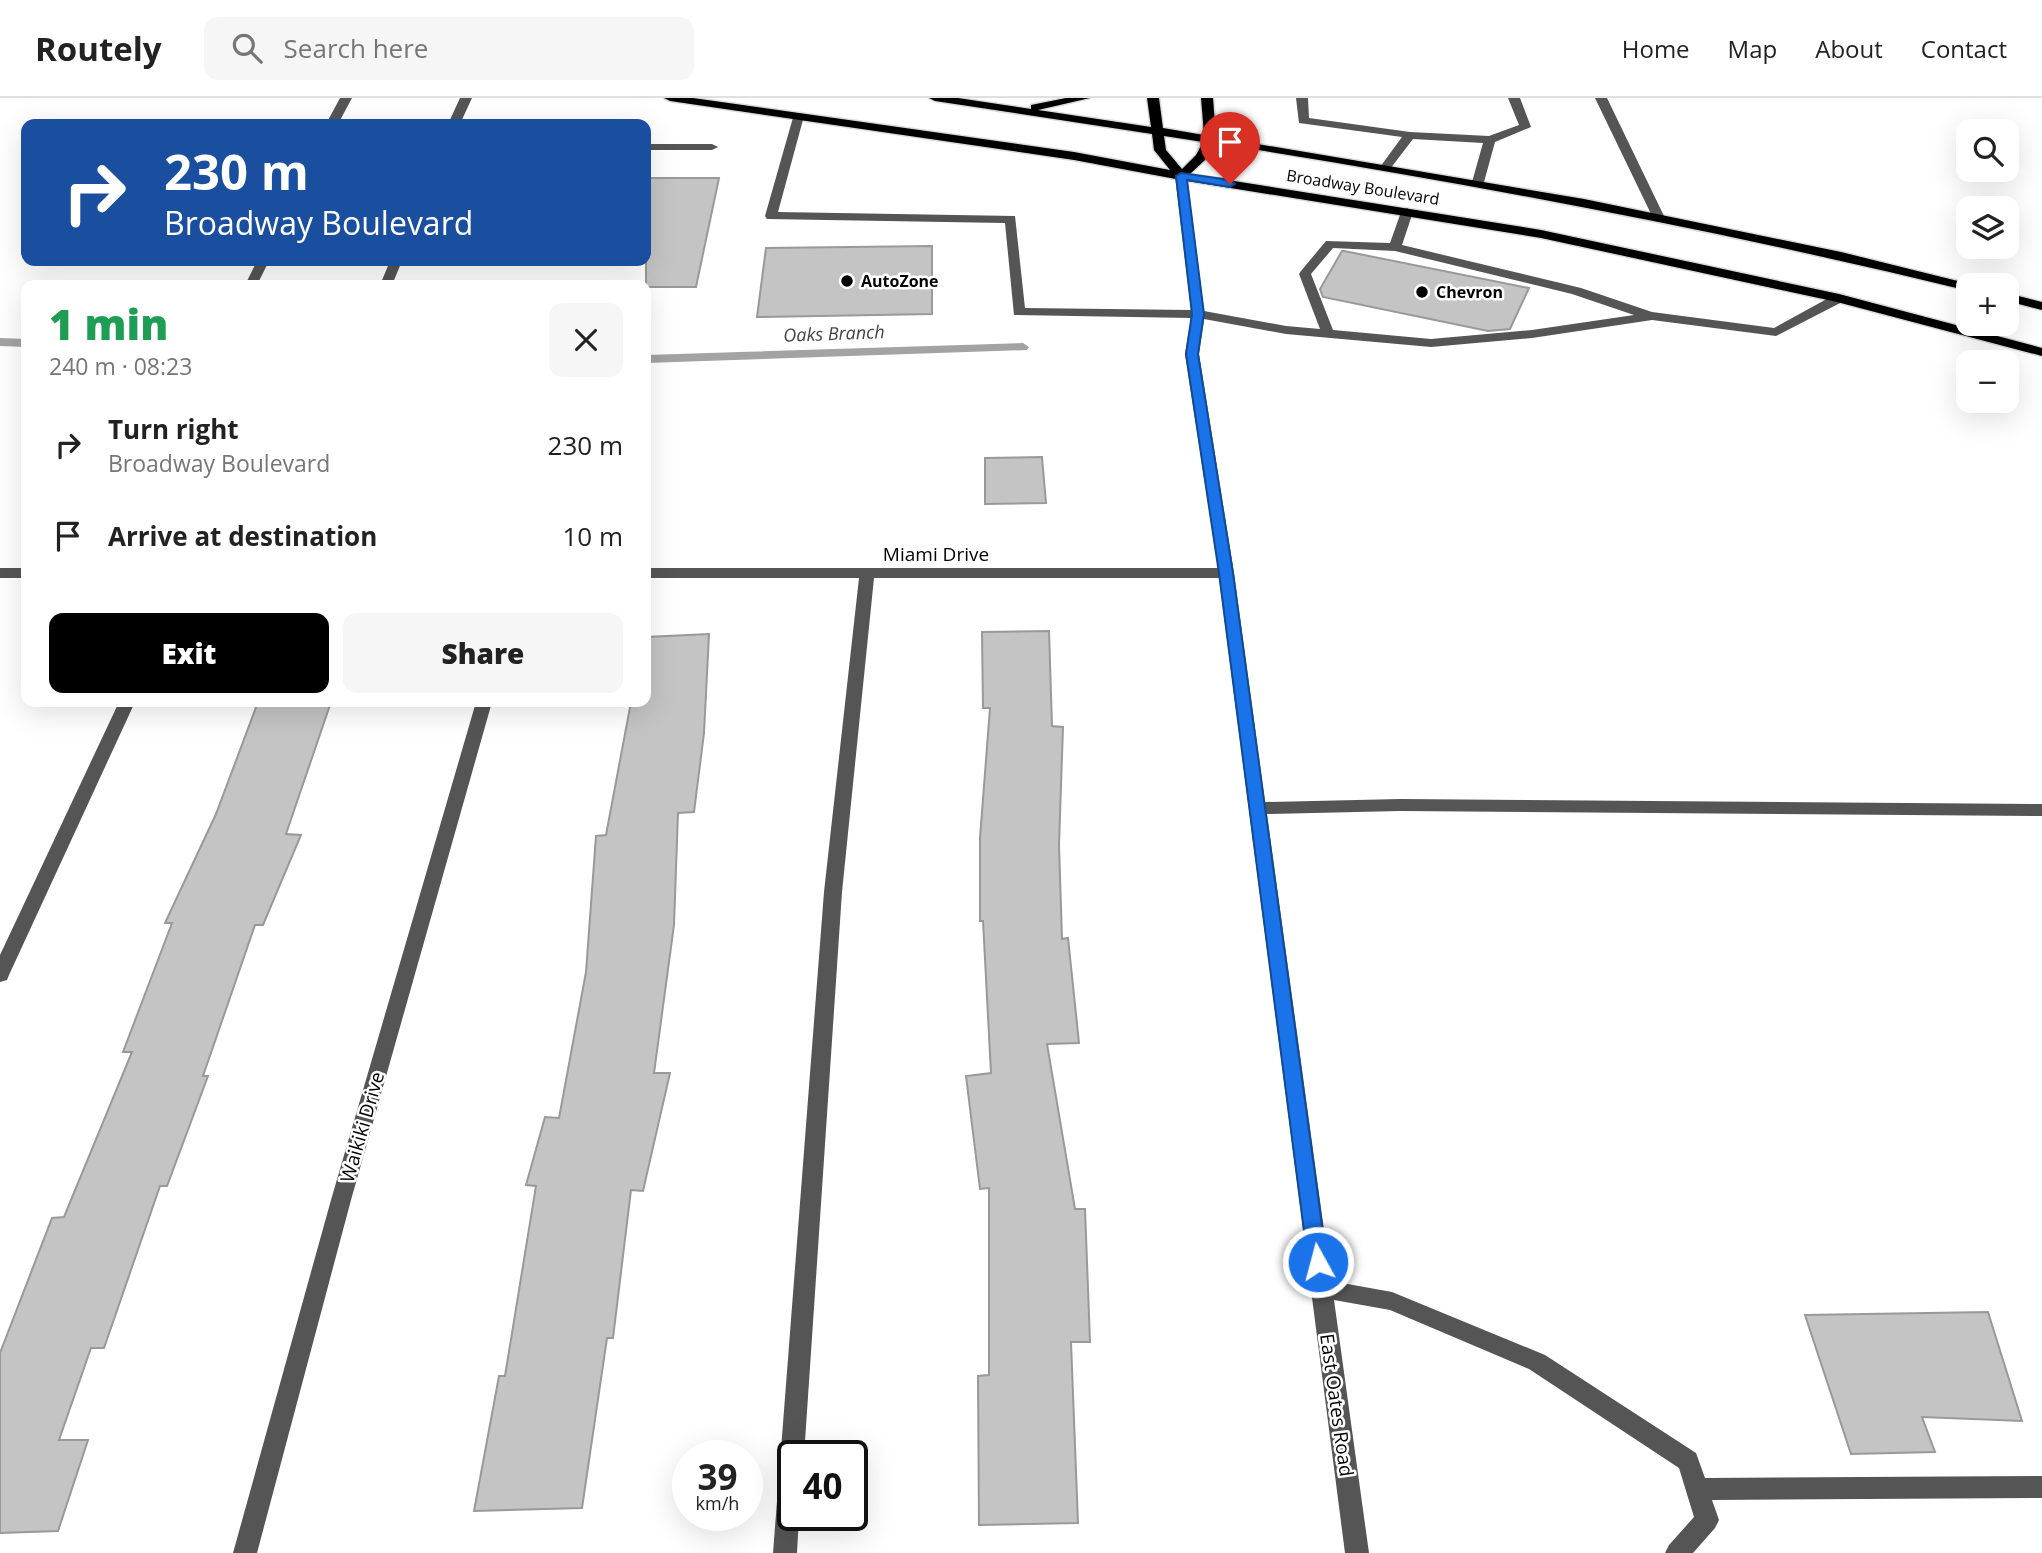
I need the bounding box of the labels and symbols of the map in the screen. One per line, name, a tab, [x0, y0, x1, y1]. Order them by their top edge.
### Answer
pin	[1200, 112, 1260, 184]
street label: Broadway Boulevard	[1285, 164, 1441, 210]
place label: AutoZone	[861, 270, 939, 292]
marker: AutoZone	[839, 273, 855, 289]
place label: Chevron	[1436, 281, 1503, 303]
marker: Chevron	[1414, 284, 1430, 300]
water label: Oaks Branch	[783, 319, 885, 347]
street label: Miami Drive	[883, 541, 989, 567]
street label: Waikiki Drive	[334, 1069, 390, 1185]
position arrow	[1281, 1225, 1355, 1299]
street label: East Oates Road	[1314, 1332, 1360, 1478]
speed limit sign: 40	[777, 1440, 868, 1531]

